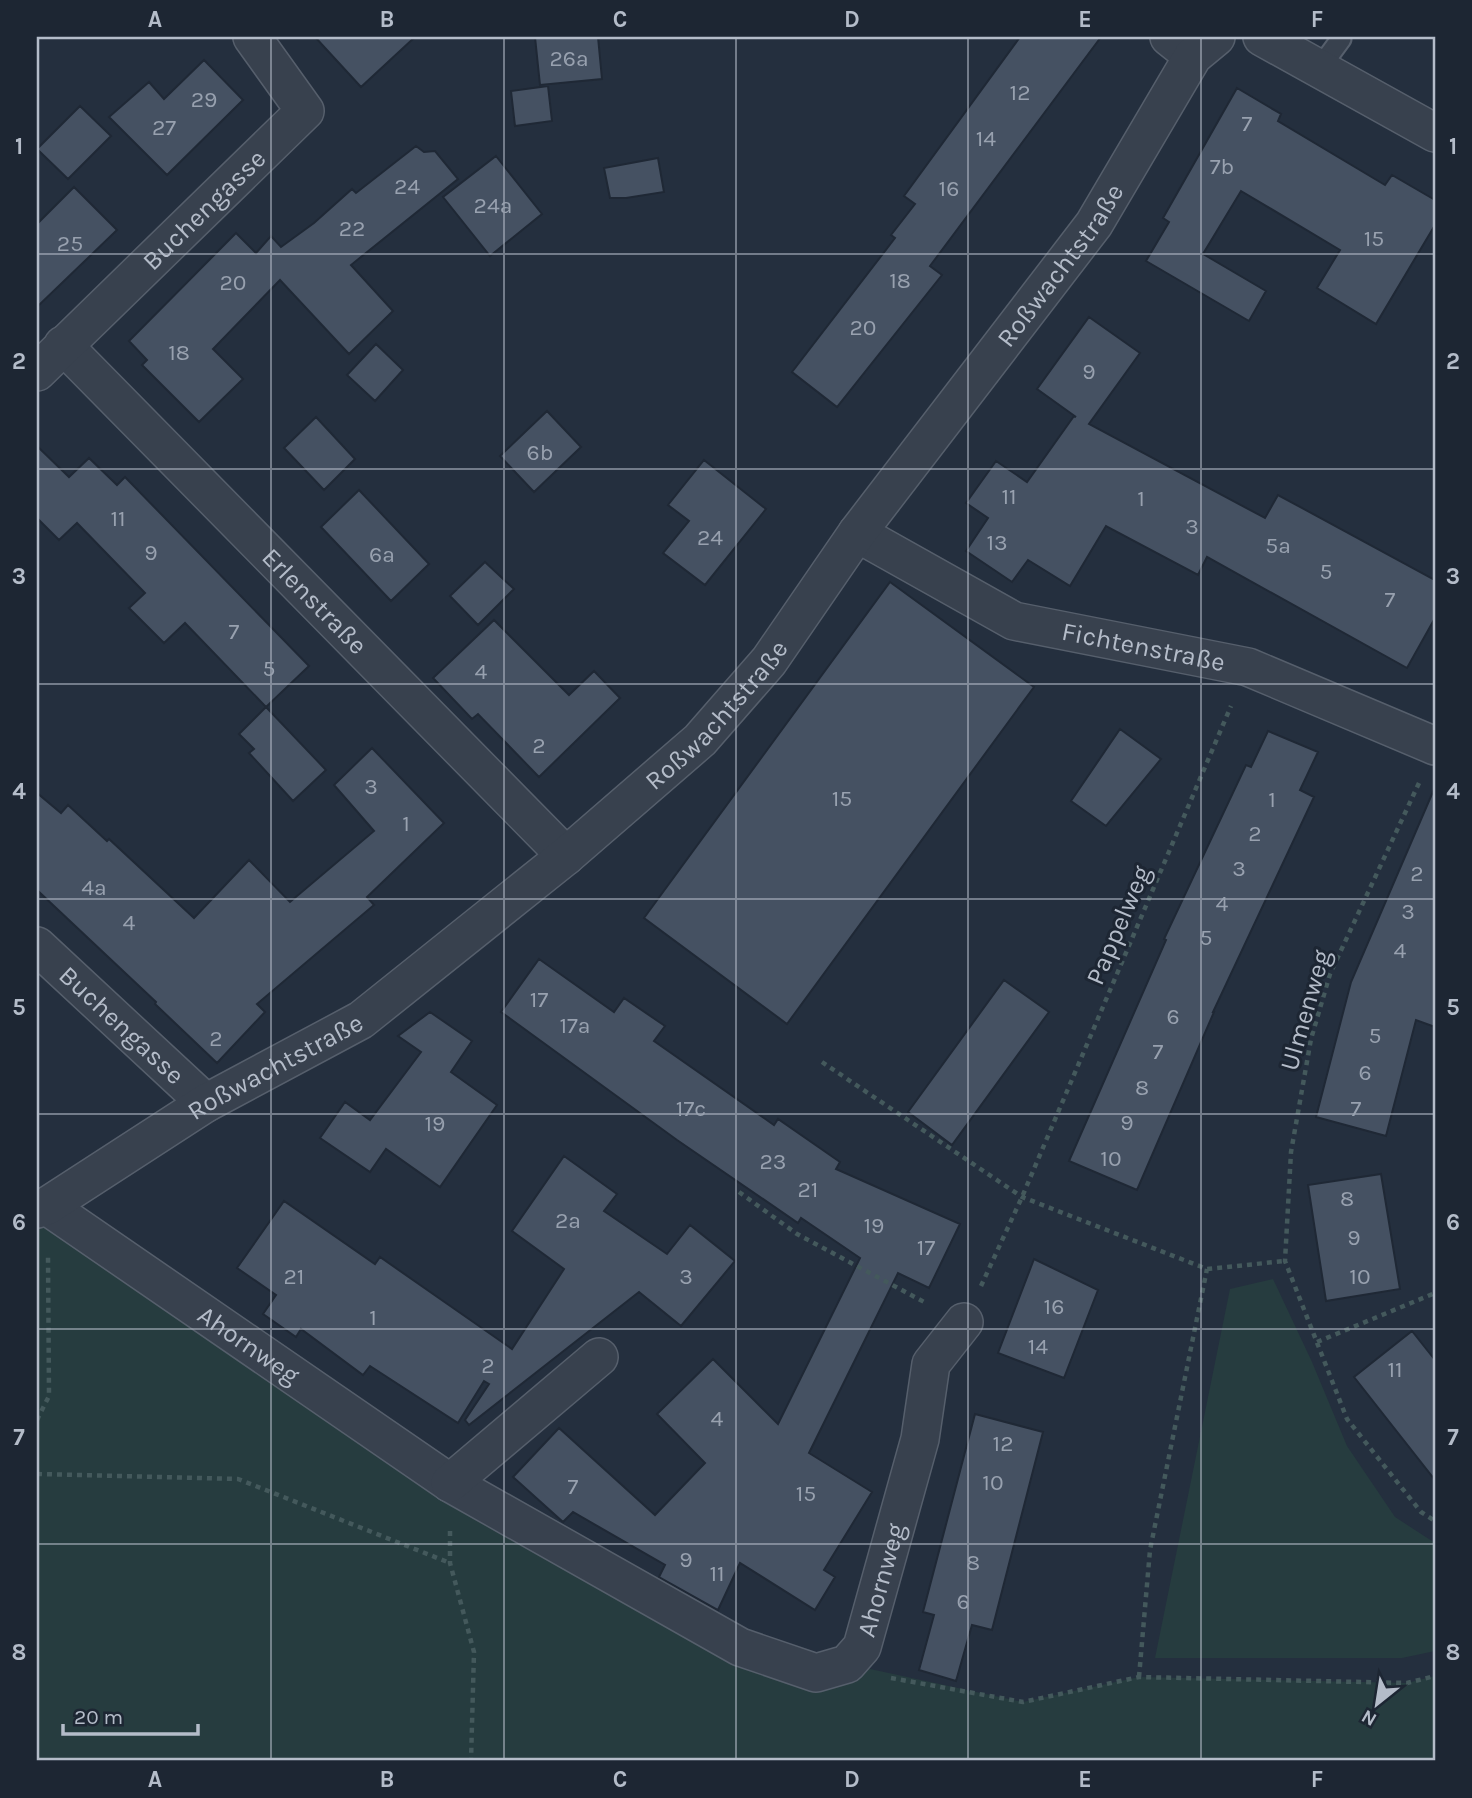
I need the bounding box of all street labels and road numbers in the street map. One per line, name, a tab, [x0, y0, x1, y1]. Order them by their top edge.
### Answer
street label: Buchengasse	[136, 143, 272, 277]
street label: Roßwachtstraße	[991, 178, 1130, 353]
street label: Erlenstraße	[255, 542, 374, 661]
street label: Fichtenstraße	[1059, 616, 1228, 678]
street label: Roßwachtstraße	[639, 634, 795, 796]
street label: Pappelweg	[1079, 861, 1158, 990]
street label: Ulmenweg	[1273, 946, 1338, 1074]
street label: Buchengasse	[53, 960, 191, 1091]
street label: Roßwachtstraße	[182, 1007, 368, 1127]
street label: Ahornweg	[192, 1299, 306, 1391]
street label: Ahornweg	[851, 1519, 912, 1641]

